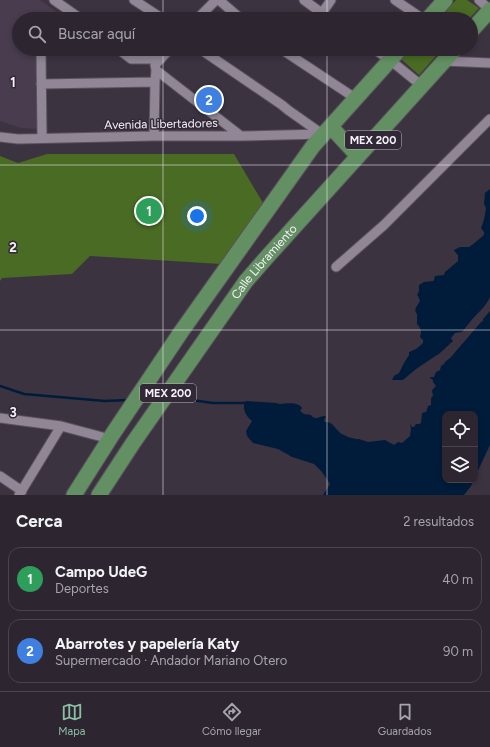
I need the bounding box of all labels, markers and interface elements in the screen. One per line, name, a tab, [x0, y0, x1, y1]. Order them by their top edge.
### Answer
search box	[12, 12, 478, 56]
icon: search	[26, 23, 48, 45]
text: Buscar aquí	[58, 25, 135, 43]
text: 1	[10, 75, 16, 90]
pin: 2	[196, 85, 222, 115]
street label: Avenida Libertadores	[104, 116, 218, 132]
road number: MEX 200	[345, 131, 401, 149]
pin: 1	[136, 196, 162, 226]
your location	[187, 206, 207, 226]
street label: Calle Libramiento	[229, 222, 300, 302]
text: 2	[9, 240, 17, 255]
road number: MEX 200	[140, 384, 196, 402]
text: 3	[9, 405, 17, 420]
map controls	[442, 411, 478, 483]
button: locate	[442, 411, 478, 447]
button: layers	[442, 447, 478, 483]
text: Cerca	[16, 511, 63, 531]
text: 2 resultados	[403, 514, 474, 529]
text: Campo UdeG	[55, 563, 147, 581]
text: 1	[27, 572, 33, 587]
text: 40 m	[442, 572, 473, 587]
text: Deportes	[55, 581, 109, 596]
text: Abarrotes y papelería Katy	[55, 635, 239, 653]
text: 2	[26, 644, 34, 659]
text: 90 m	[443, 644, 473, 659]
text: Supermercado · Andador Mariano Otero	[55, 653, 287, 668]
tab: Mapa	[58, 701, 85, 738]
tab: Cómo llegar	[202, 701, 261, 738]
tab: Guardados	[378, 701, 432, 738]

